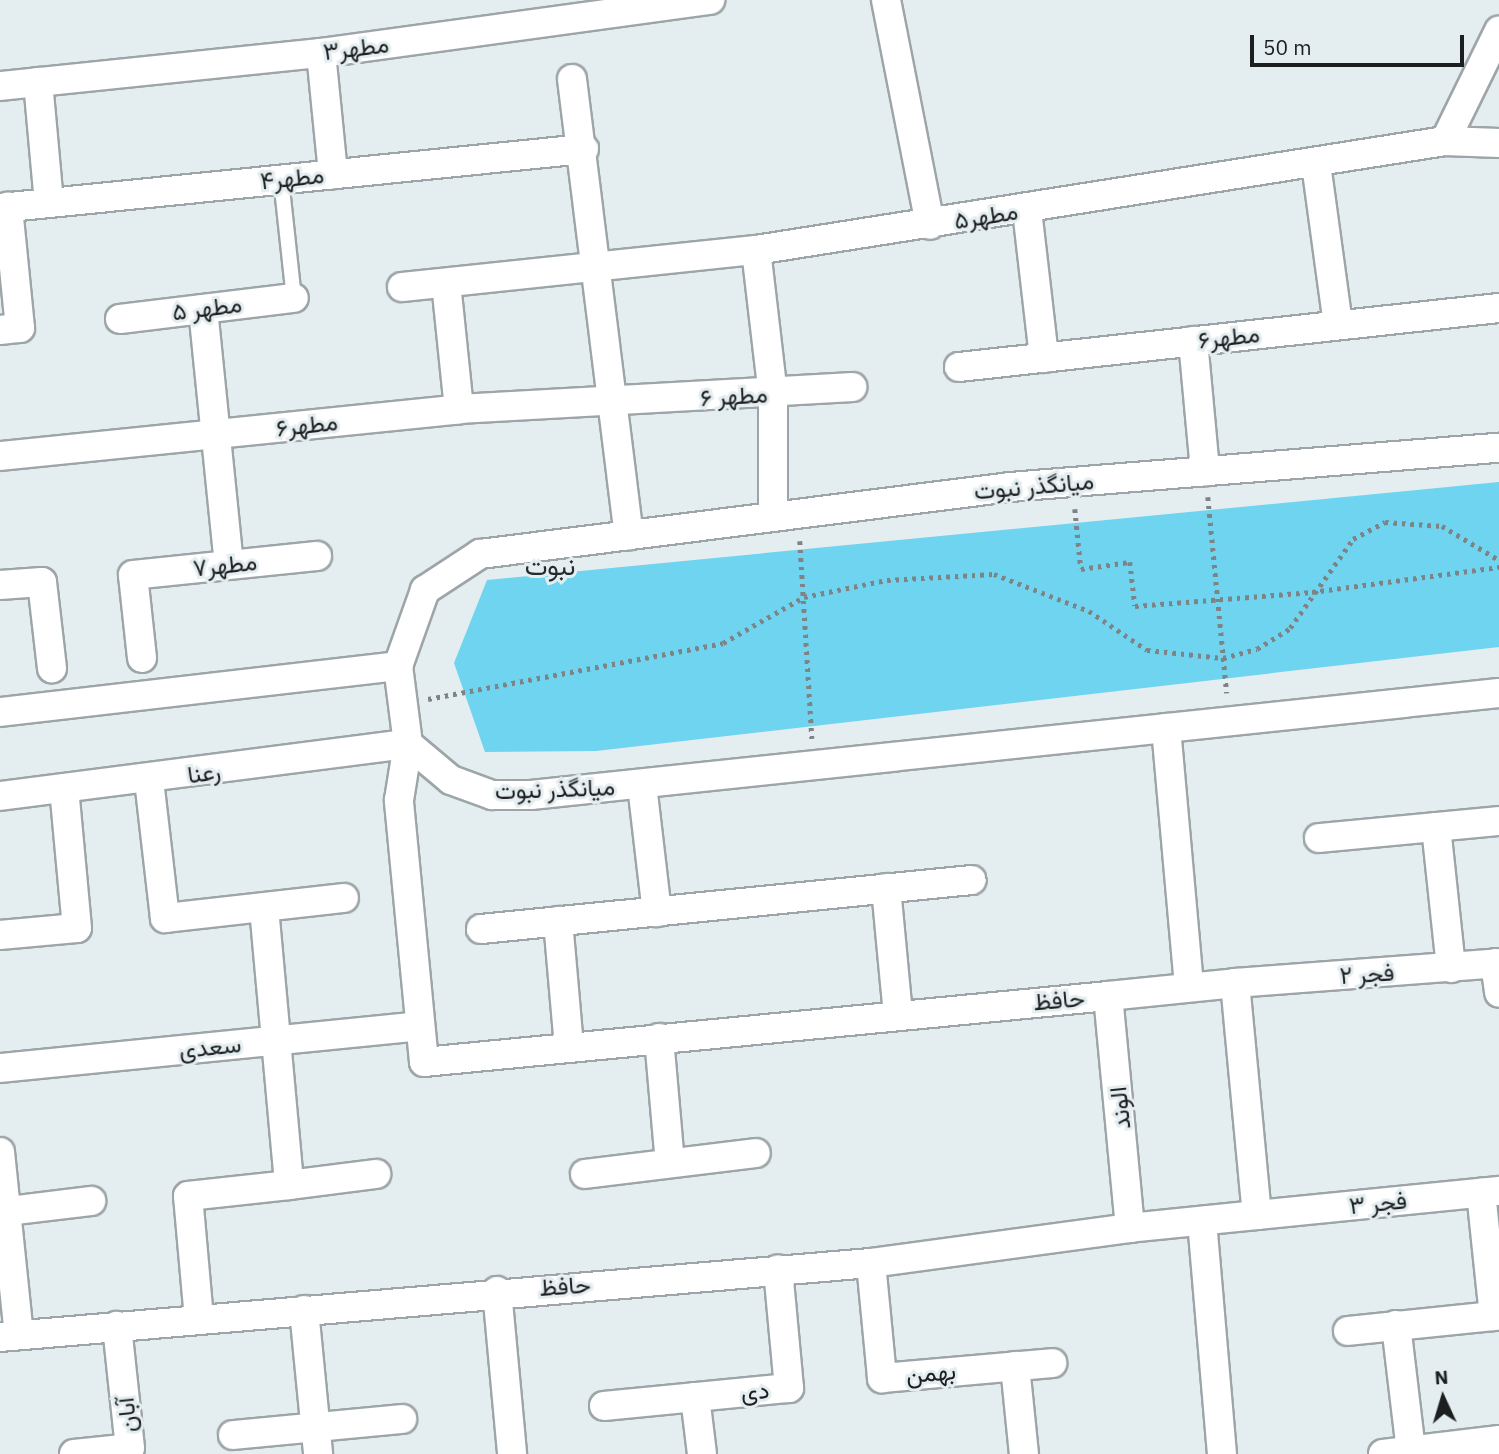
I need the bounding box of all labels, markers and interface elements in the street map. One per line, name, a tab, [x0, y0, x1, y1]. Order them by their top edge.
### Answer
scale bar	[1254, 21, 1468, 65]
street label: مطهر۳	[321, 30, 391, 66]
text: 50 m	[1263, 33, 1312, 61]
street label: مطهر۴	[259, 160, 325, 196]
street label: مطهر۵	[952, 197, 1020, 235]
street label: مطهر ۵	[170, 289, 244, 327]
street label: مطهر۶	[1197, 319, 1261, 355]
street label: مطهر ۶	[700, 380, 768, 412]
street label: مطهر۶	[275, 407, 339, 443]
street label: میانگذر نبوت	[973, 466, 1095, 506]
street label: مطهر۷	[191, 547, 259, 583]
district label: نبوت	[525, 550, 575, 582]
street label: رعنا	[186, 756, 222, 790]
street label: میانگذر نبوت	[494, 773, 616, 805]
street label: فجر ۲	[1339, 958, 1395, 990]
street label: حافظ	[1032, 983, 1086, 1017]
street label: سعدی	[177, 1029, 243, 1065]
street label: الوند	[1103, 1085, 1137, 1131]
street label: فجر ۳	[1348, 1186, 1408, 1220]
street label: حافظ	[538, 1270, 592, 1302]
street label: بهمن	[905, 1356, 957, 1390]
north arrow	[1408, 1363, 1478, 1433]
text: N	[1434, 1365, 1449, 1390]
street label: دی	[740, 1375, 770, 1407]
street label: آبان	[111, 1396, 143, 1434]

